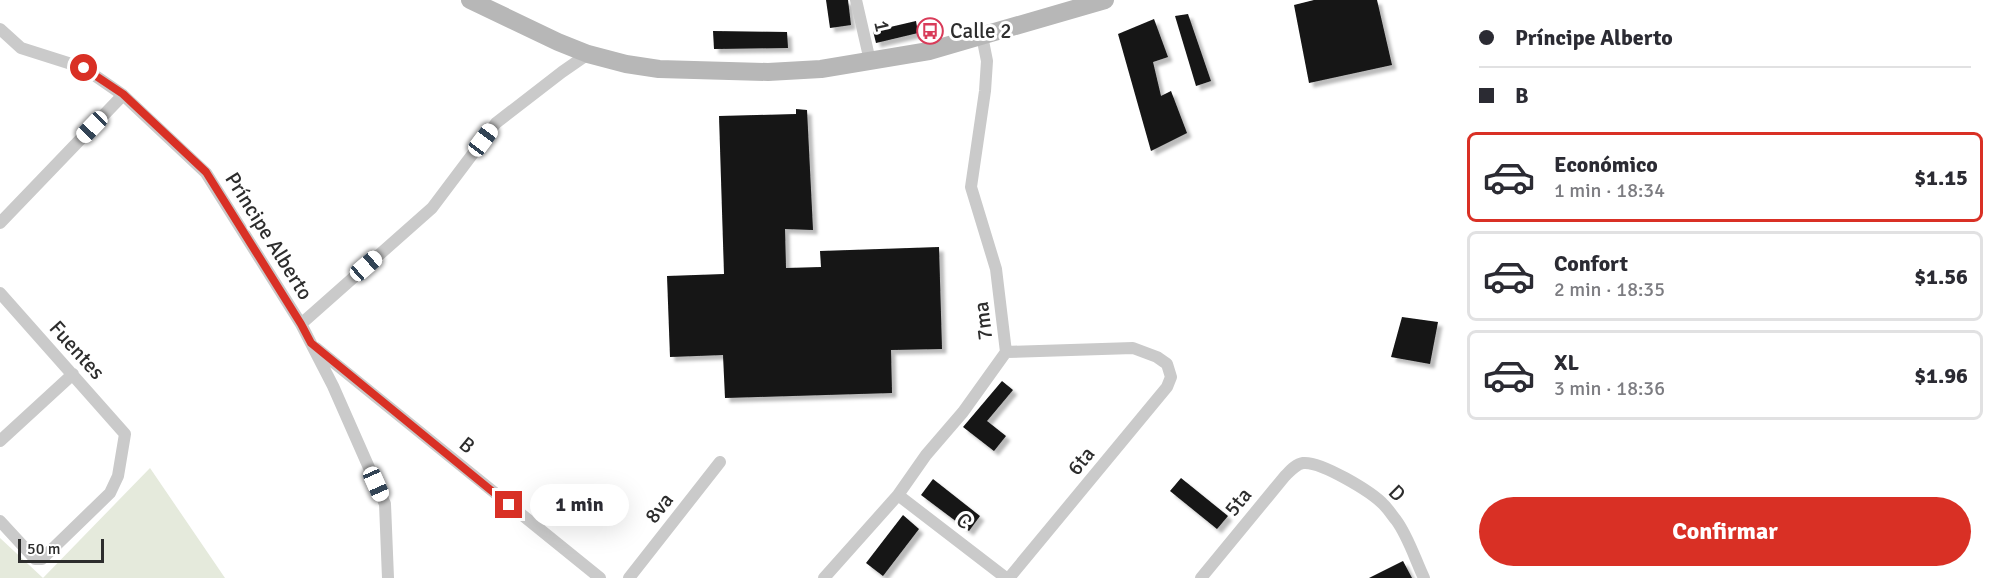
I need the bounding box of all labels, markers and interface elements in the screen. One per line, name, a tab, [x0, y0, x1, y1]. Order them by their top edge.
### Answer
bus stop icon: Calle 2	[915, 16, 945, 46]
street label: 1	[868, 18, 896, 34]
place label: Calle 2	[950, 18, 1012, 44]
text: Príncipe Alberto	[1515, 24, 1673, 51]
route start	[70, 54, 97, 81]
text: B	[1515, 82, 1529, 109]
car	[73, 108, 111, 146]
car	[465, 120, 501, 160]
icon: car	[1482, 150, 1536, 204]
text: Económico	[1554, 151, 1658, 178]
text: $1.15	[1914, 164, 1968, 191]
street label: Príncipe Alberto	[219, 167, 319, 305]
text: 1 min · 18:34	[1554, 178, 1665, 203]
car	[347, 247, 385, 285]
icon: car	[1482, 249, 1536, 303]
text: Confort	[1554, 250, 1628, 277]
text: $1.56	[1914, 263, 1968, 290]
text: 2 min · 18:35	[1554, 277, 1665, 302]
street label: 7ma	[968, 300, 998, 342]
street label: Fuentes	[44, 315, 110, 385]
icon: car	[1482, 348, 1536, 402]
text: XL	[1554, 349, 1579, 376]
text: $1.96	[1914, 362, 1968, 389]
text: 3 min · 18:36	[1554, 376, 1665, 401]
street label: B	[454, 431, 480, 459]
street label: 6ta	[1062, 441, 1100, 481]
car	[360, 464, 392, 504]
street label: D	[1383, 479, 1411, 507]
street label: 5ta	[1219, 482, 1257, 522]
callout: 1 min	[530, 484, 629, 526]
street label: 8va	[639, 488, 679, 528]
route end	[495, 491, 522, 518]
text: 1 min	[555, 492, 604, 517]
button: Confirmar	[1479, 497, 1971, 566]
street label: C	[951, 507, 977, 535]
scale bar	[18, 536, 104, 564]
text: 50 m	[27, 539, 61, 559]

